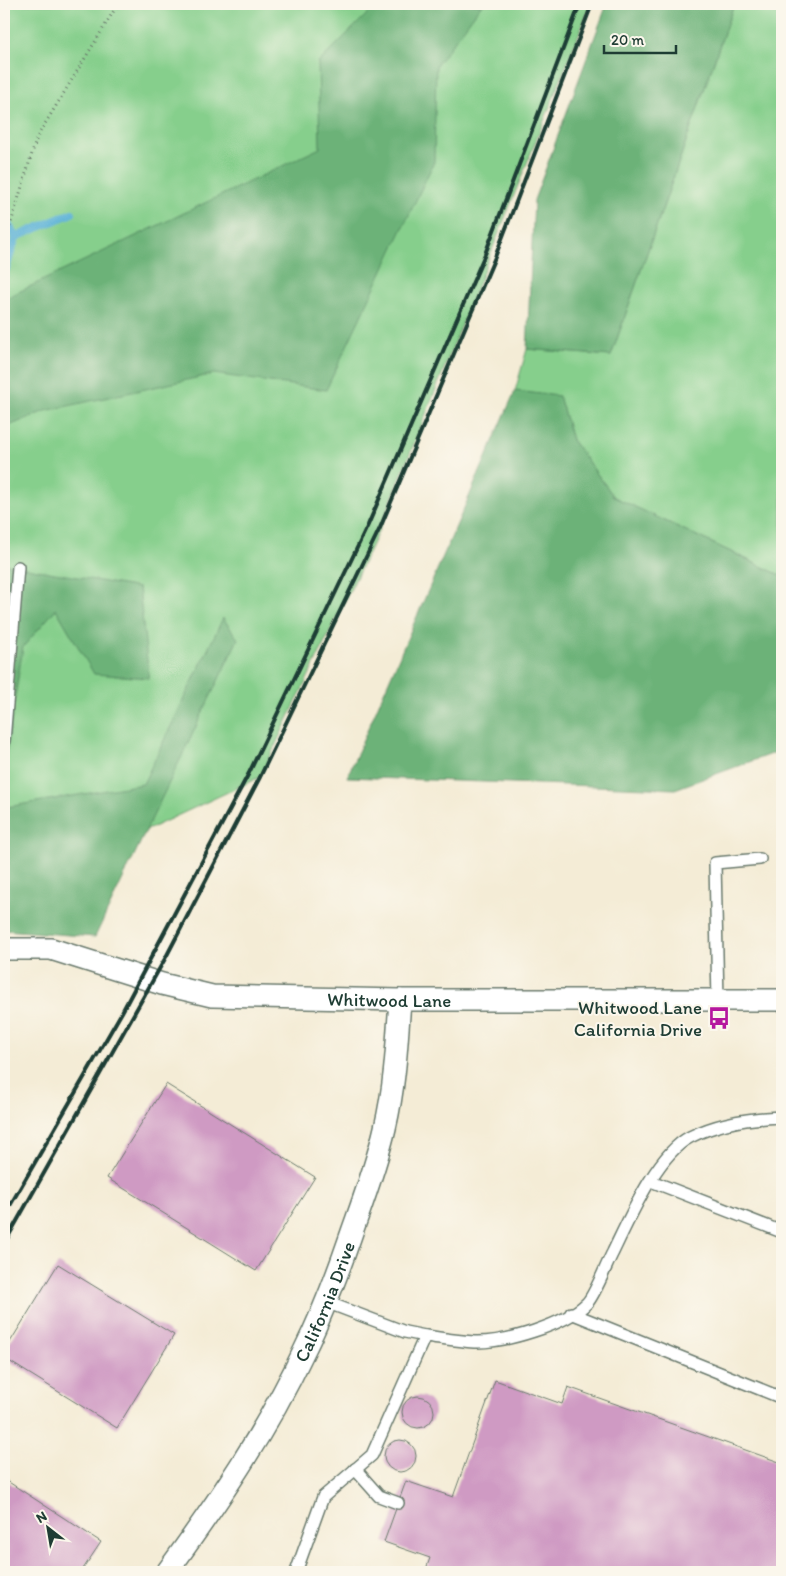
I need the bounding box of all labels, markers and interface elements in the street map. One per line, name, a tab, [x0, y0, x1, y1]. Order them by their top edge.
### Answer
scale bar	[604, 22, 676, 54]
text: 20 m	[611, 31, 645, 49]
street label: Whitwood Lane	[327, 987, 451, 1012]
place label: Whitwood Lane California Drive	[574, 996, 702, 1041]
bus stop icon: Whitwood Lane California Drive	[706, 1005, 732, 1031]
street label: California Drive	[289, 1238, 360, 1366]
north arrow	[22, 1504, 72, 1554]
text: N	[33, 1508, 50, 1527]

